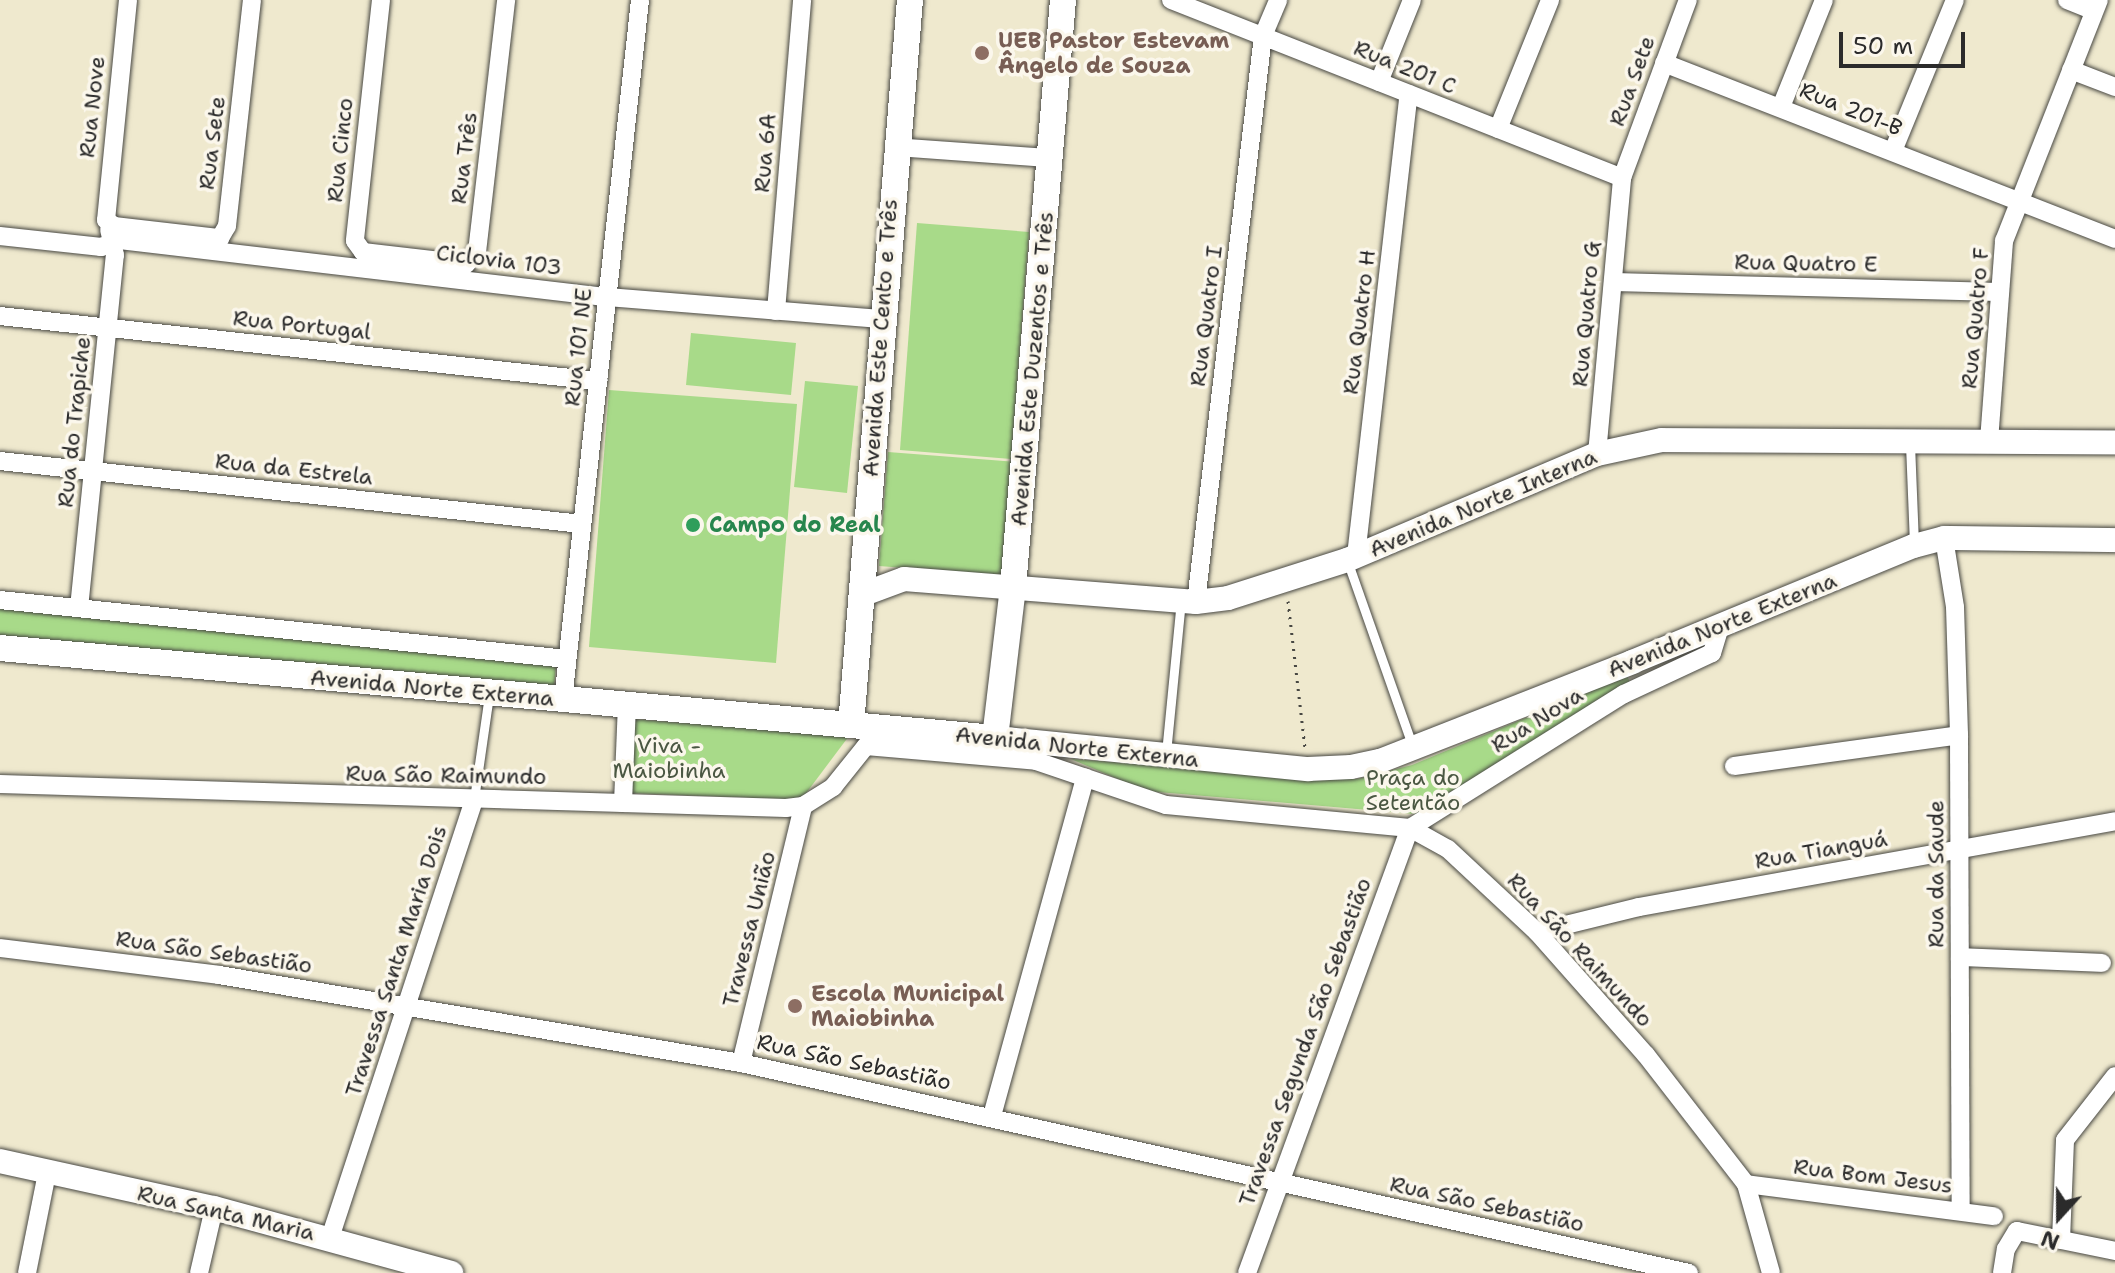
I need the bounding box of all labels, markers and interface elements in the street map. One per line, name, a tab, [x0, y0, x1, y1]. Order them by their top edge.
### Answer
scale bar	[1843, 16, 1969, 66]
place label: UEB Pastor Estevam Ângelo de Souza	[998, 27, 1229, 78]
text: 50 m	[1853, 30, 1913, 62]
street label: Rua Sete	[1604, 32, 1660, 130]
street label: Rua 201 C	[1350, 35, 1460, 99]
marker: UEB Pastor Estevam Ângelo de Souza	[973, 44, 991, 62]
street label: Rua Nove	[74, 55, 110, 159]
street label: Rua 201-B	[1796, 76, 1906, 142]
street label: Rua Sete	[193, 95, 231, 191]
street label: Rua Cinco	[321, 96, 359, 204]
street label: Rua Três	[445, 111, 483, 205]
street label: Rua 6A	[748, 112, 782, 194]
street label: Avenida Este Cento e Três	[857, 198, 903, 478]
street label: Avenida Este Duzentos e Três	[1005, 211, 1059, 527]
street label: Ciclovia 103	[435, 239, 563, 281]
street label: Rua Quatro G	[1566, 240, 1606, 388]
street label: Rua Quatro I	[1184, 244, 1228, 388]
street label: Rua Quatro F	[1956, 246, 1994, 390]
street label: Rua Quatro H	[1337, 248, 1381, 396]
street label: Rua Quatro E	[1734, 249, 1878, 277]
street label: Rua 101 NE	[559, 287, 597, 407]
street label: Rua Portugal	[232, 305, 372, 345]
street label: Rua do Trapiche	[52, 335, 96, 509]
street label: Avenida Norte Interna	[1365, 443, 1601, 563]
street label: Rua da Estrela	[214, 448, 374, 490]
place label: Campo do Real	[709, 512, 881, 538]
marker: Campo do Real	[684, 516, 702, 534]
street label: Avenida Norte Externa	[1604, 567, 1840, 683]
street label: Avenida Norte Externa	[309, 664, 555, 712]
street label: Rua Nova	[1486, 682, 1588, 758]
street label: Avenida Norte Externa	[954, 721, 1200, 773]
park label: Viva - Maiobinha	[612, 732, 726, 784]
street label: Rua São Raimundo	[345, 760, 547, 790]
park label: Praça do Setentão	[1366, 764, 1460, 816]
street label: Rua da Saude	[1923, 800, 1949, 948]
street label: Travessa Santa Maria Dois	[340, 822, 452, 1100]
street label: Rua Tianguá	[1753, 825, 1889, 875]
street label: Travessa União	[717, 848, 781, 1010]
street label: Rua São Raimundo	[1502, 868, 1658, 1032]
street label: Travessa Segunda São Sebastião	[1233, 874, 1377, 1210]
street label: Rua São Sebastião	[114, 925, 314, 979]
place label: Escola Municipal Maiobinha	[811, 980, 1004, 1032]
marker: Escola Municipal Maiobinha	[786, 997, 804, 1015]
street label: Rua São Sebastião	[754, 1029, 954, 1095]
street label: Rua Bom Jesus	[1792, 1153, 1954, 1199]
street label: Rua São Sebastião	[1387, 1171, 1587, 1237]
north arrow	[2019, 1177, 2099, 1257]
street label: Rua Santa Maria	[135, 1180, 317, 1246]
text: N	[2037, 1223, 2064, 1257]

